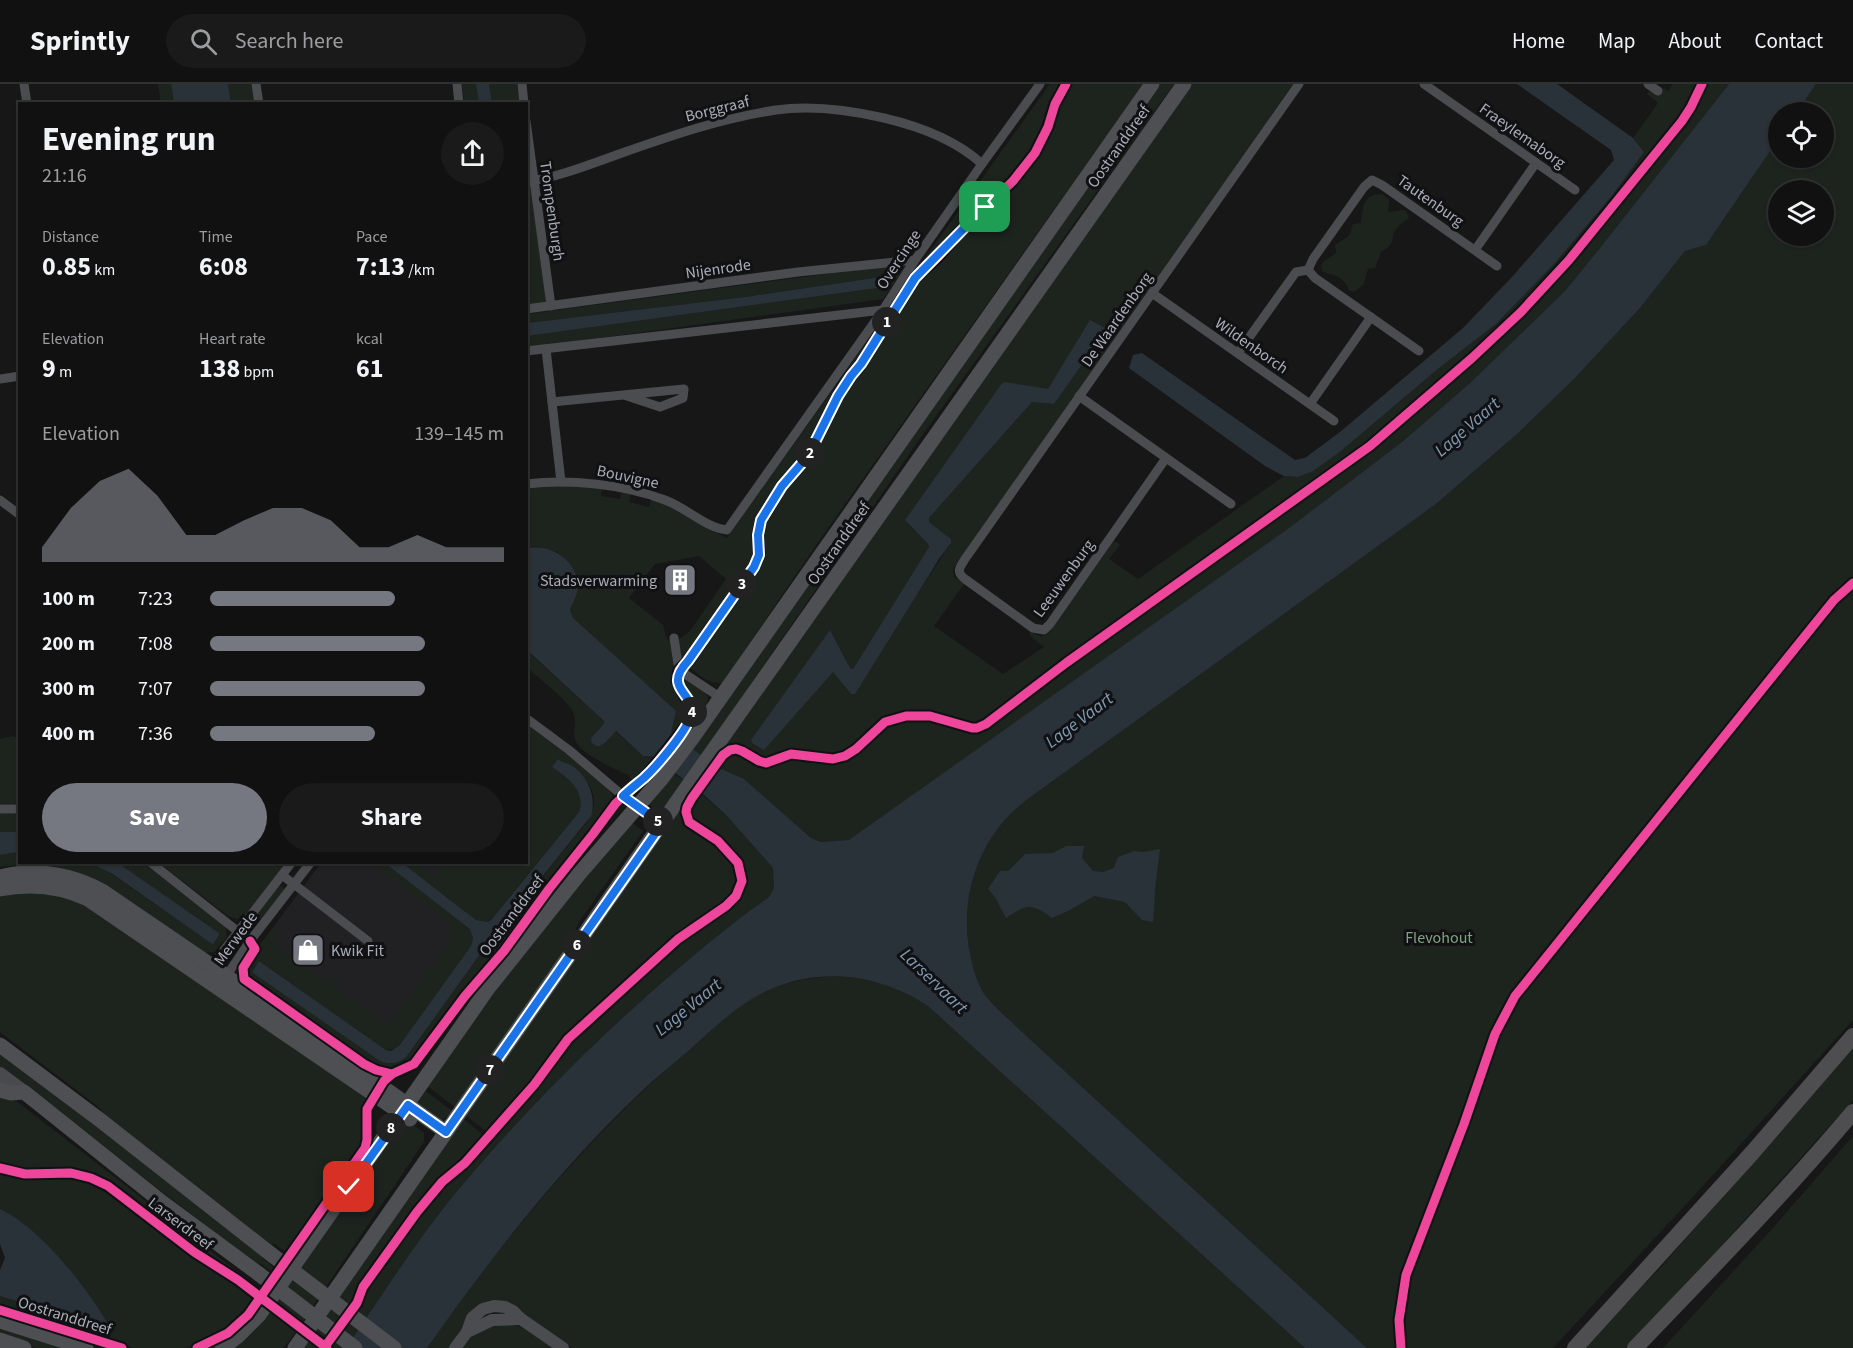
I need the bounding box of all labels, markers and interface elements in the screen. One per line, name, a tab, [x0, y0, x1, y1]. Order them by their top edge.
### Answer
search box	[166, 14, 586, 68]
text: Sprintly	[30, 21, 130, 61]
icon: search	[187, 25, 220, 58]
text: Search here	[235, 25, 343, 57]
text: Home	[1512, 26, 1565, 56]
text: Map	[1598, 26, 1636, 56]
text: About	[1669, 26, 1721, 56]
text: Contact	[1754, 26, 1823, 56]
street label: Borggraaf	[683, 90, 753, 128]
street label: Fraeylemaborg	[1475, 98, 1570, 174]
street label: Oostranddreef	[1082, 100, 1156, 192]
map controls	[1768, 102, 1834, 246]
button: locate	[1768, 102, 1834, 168]
text: Evening run	[42, 116, 216, 163]
button: share	[441, 122, 504, 185]
street label: Trompenburgh	[534, 160, 570, 262]
text: 21:16	[42, 162, 87, 190]
street label: Tautenburg	[1393, 170, 1468, 232]
button: layers	[1768, 180, 1834, 246]
pin	[959, 181, 1010, 232]
icon: arrive	[968, 190, 1001, 223]
street label: Overcinge	[871, 225, 926, 294]
text: Distance	[42, 226, 99, 248]
text: Time	[199, 226, 233, 248]
text: Pace	[356, 226, 387, 248]
text: 0.85	[42, 248, 91, 285]
text: 6:08	[199, 248, 248, 285]
text: 7:13	[356, 248, 405, 285]
street label: Nijenrode	[684, 254, 752, 284]
text: km	[91, 259, 115, 281]
text: /km	[405, 259, 435, 281]
street label: De Waardenborg	[1076, 268, 1158, 371]
pin: 1	[872, 307, 902, 337]
text: 1	[883, 311, 891, 333]
street label: Wildenborch	[1210, 312, 1293, 379]
text: Elevation	[42, 328, 104, 350]
text: Heart rate	[199, 328, 266, 350]
text: kcal	[356, 328, 383, 350]
text: 9	[42, 350, 56, 387]
text: 138	[199, 350, 240, 387]
text: 61	[356, 350, 383, 387]
text: m	[56, 361, 72, 383]
text: bpm	[240, 361, 274, 383]
water label: Lage Vaart	[1429, 391, 1506, 463]
text: Elevation	[42, 420, 120, 448]
text: 139–145 m	[414, 420, 504, 448]
pin: 2	[795, 438, 825, 468]
text: 2	[806, 442, 814, 464]
street label: Bouvigne	[595, 460, 661, 494]
street label: Oostranddreef	[802, 497, 876, 589]
street label: Leeuwenburg	[1028, 535, 1100, 622]
building icon: Stadsverwarming	[662, 562, 698, 598]
pin: 3	[727, 569, 757, 599]
place label: Stadsverwarming	[540, 570, 657, 592]
text: 3	[738, 573, 746, 595]
text: 100 m	[42, 585, 95, 613]
text: 7:23	[138, 585, 173, 613]
text: 200 m	[42, 630, 95, 658]
text: 7:08	[138, 630, 173, 658]
text: 300 m	[42, 675, 95, 703]
text: 7:07	[138, 675, 173, 703]
water label: Lage Vaart	[1040, 686, 1119, 754]
pin: 4	[677, 697, 707, 727]
text: 4	[688, 701, 696, 723]
text: 400 m	[42, 720, 95, 748]
text: 7:36	[138, 720, 173, 748]
button: Save	[42, 783, 267, 852]
button: Share	[279, 783, 504, 852]
pin: 5	[643, 806, 673, 836]
text: 5	[654, 810, 662, 832]
street label: Oostranddreef	[474, 869, 550, 961]
street label: Merwede	[209, 907, 263, 970]
park label: Flevohout	[1405, 927, 1473, 949]
pin: 6	[562, 930, 592, 960]
shop icon: Kwik Fit	[290, 932, 326, 968]
text: 6	[573, 934, 581, 956]
place label: Kwik Fit	[331, 940, 384, 962]
water label: Larservaart	[894, 943, 974, 1021]
water label: Lage Vaart	[650, 972, 728, 1042]
pin: 7	[475, 1055, 505, 1085]
text: 7	[486, 1059, 494, 1081]
pin: 8	[376, 1113, 406, 1143]
text: 8	[387, 1117, 395, 1139]
pin	[323, 1161, 374, 1212]
icon: check	[332, 1170, 365, 1203]
street label: Larserdreef	[143, 1192, 218, 1256]
street label: Oostranddreef	[15, 1291, 115, 1341]

